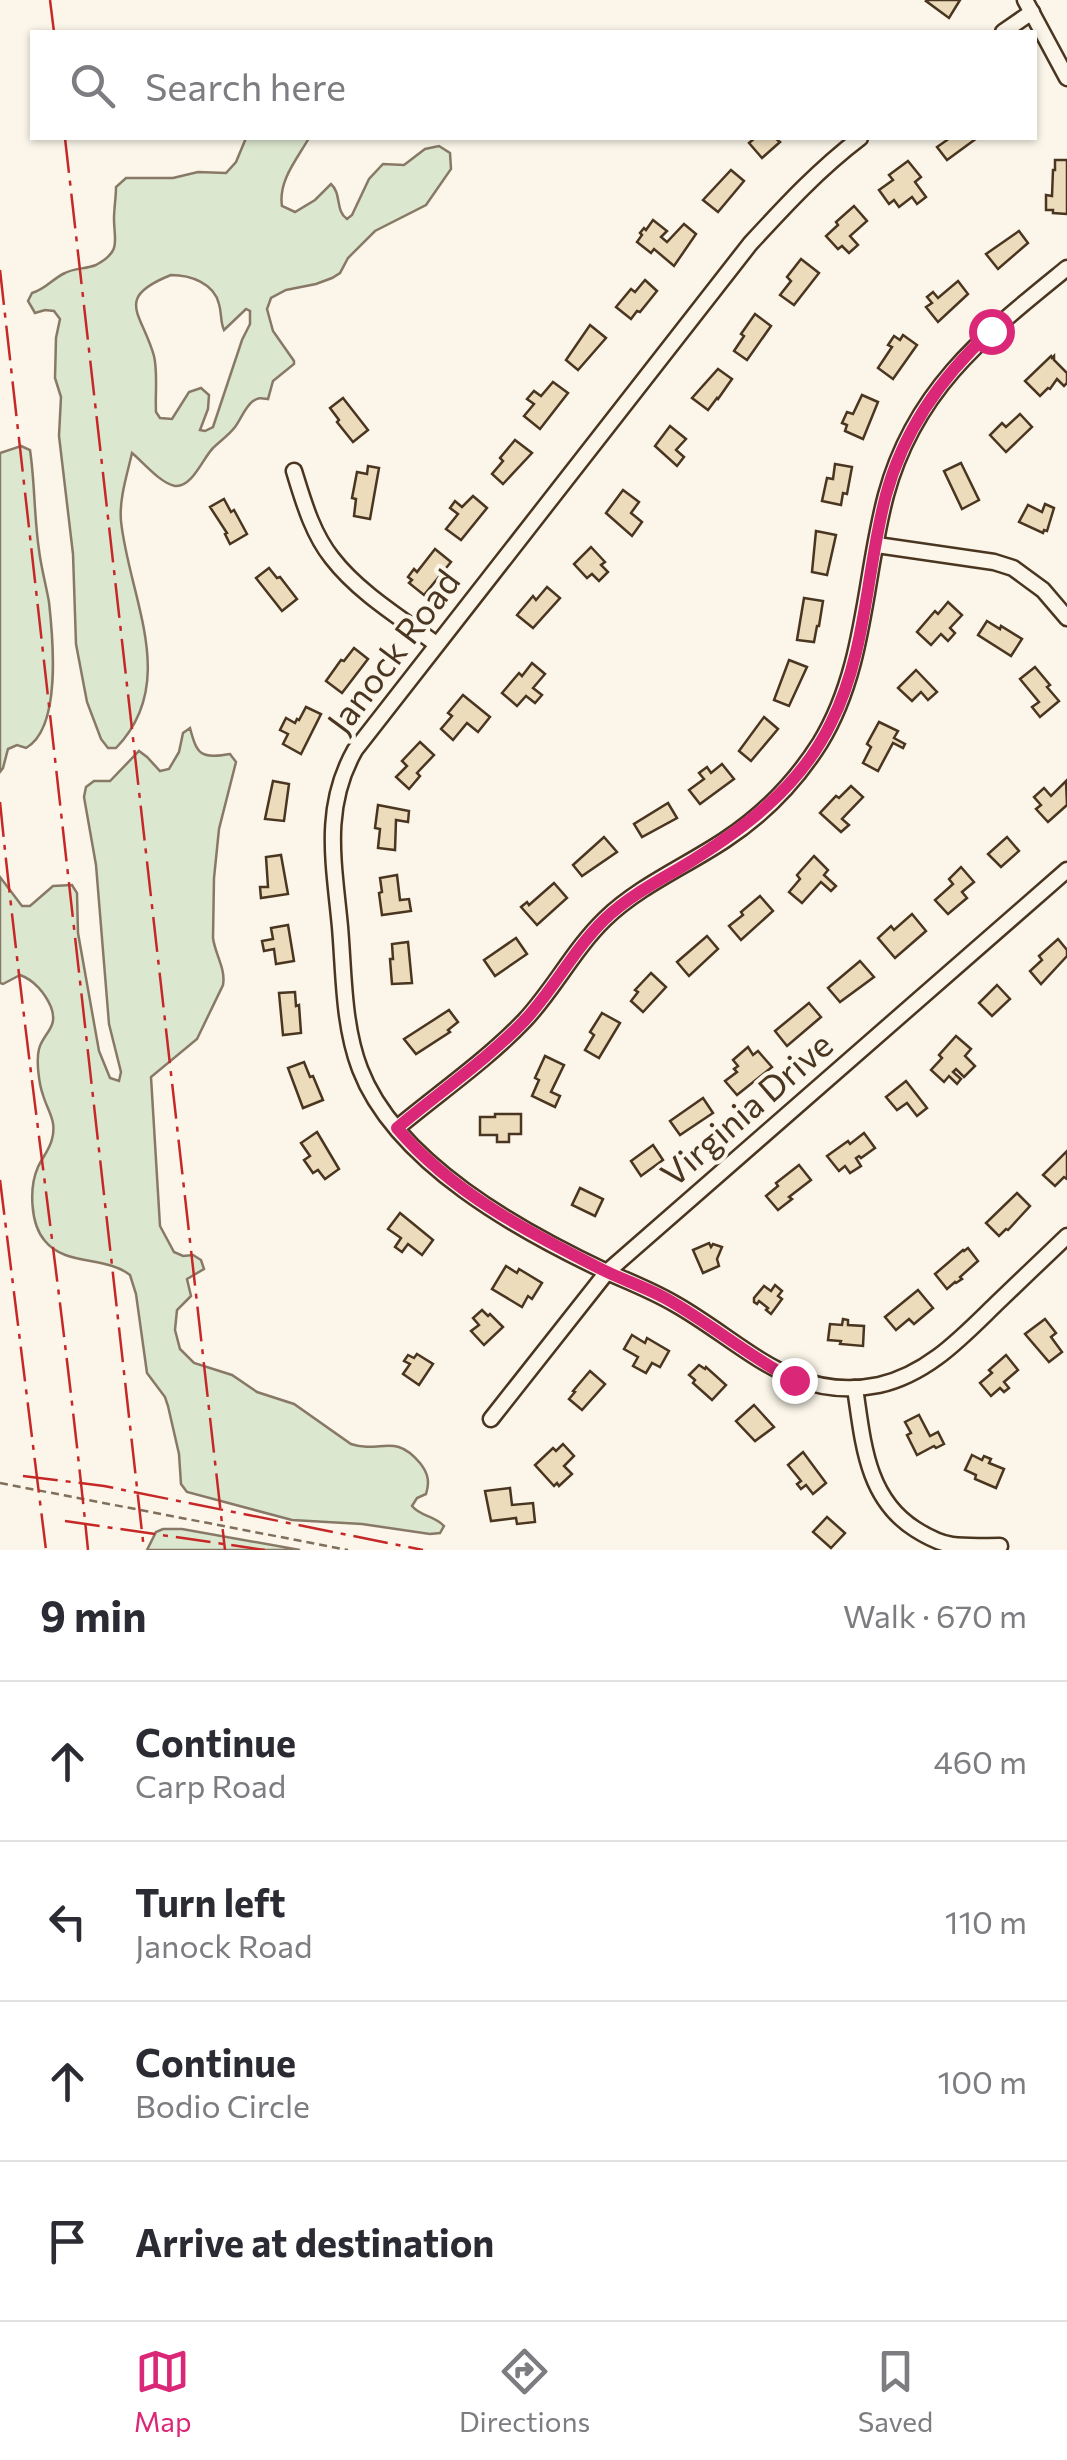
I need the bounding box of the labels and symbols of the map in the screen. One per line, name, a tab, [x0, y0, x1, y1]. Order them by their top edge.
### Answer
route start	[969, 309, 1015, 355]
street label: Janock Road	[316, 560, 468, 741]
street label: Virginia Drive	[651, 1022, 840, 1194]
route end	[772, 1358, 818, 1404]

